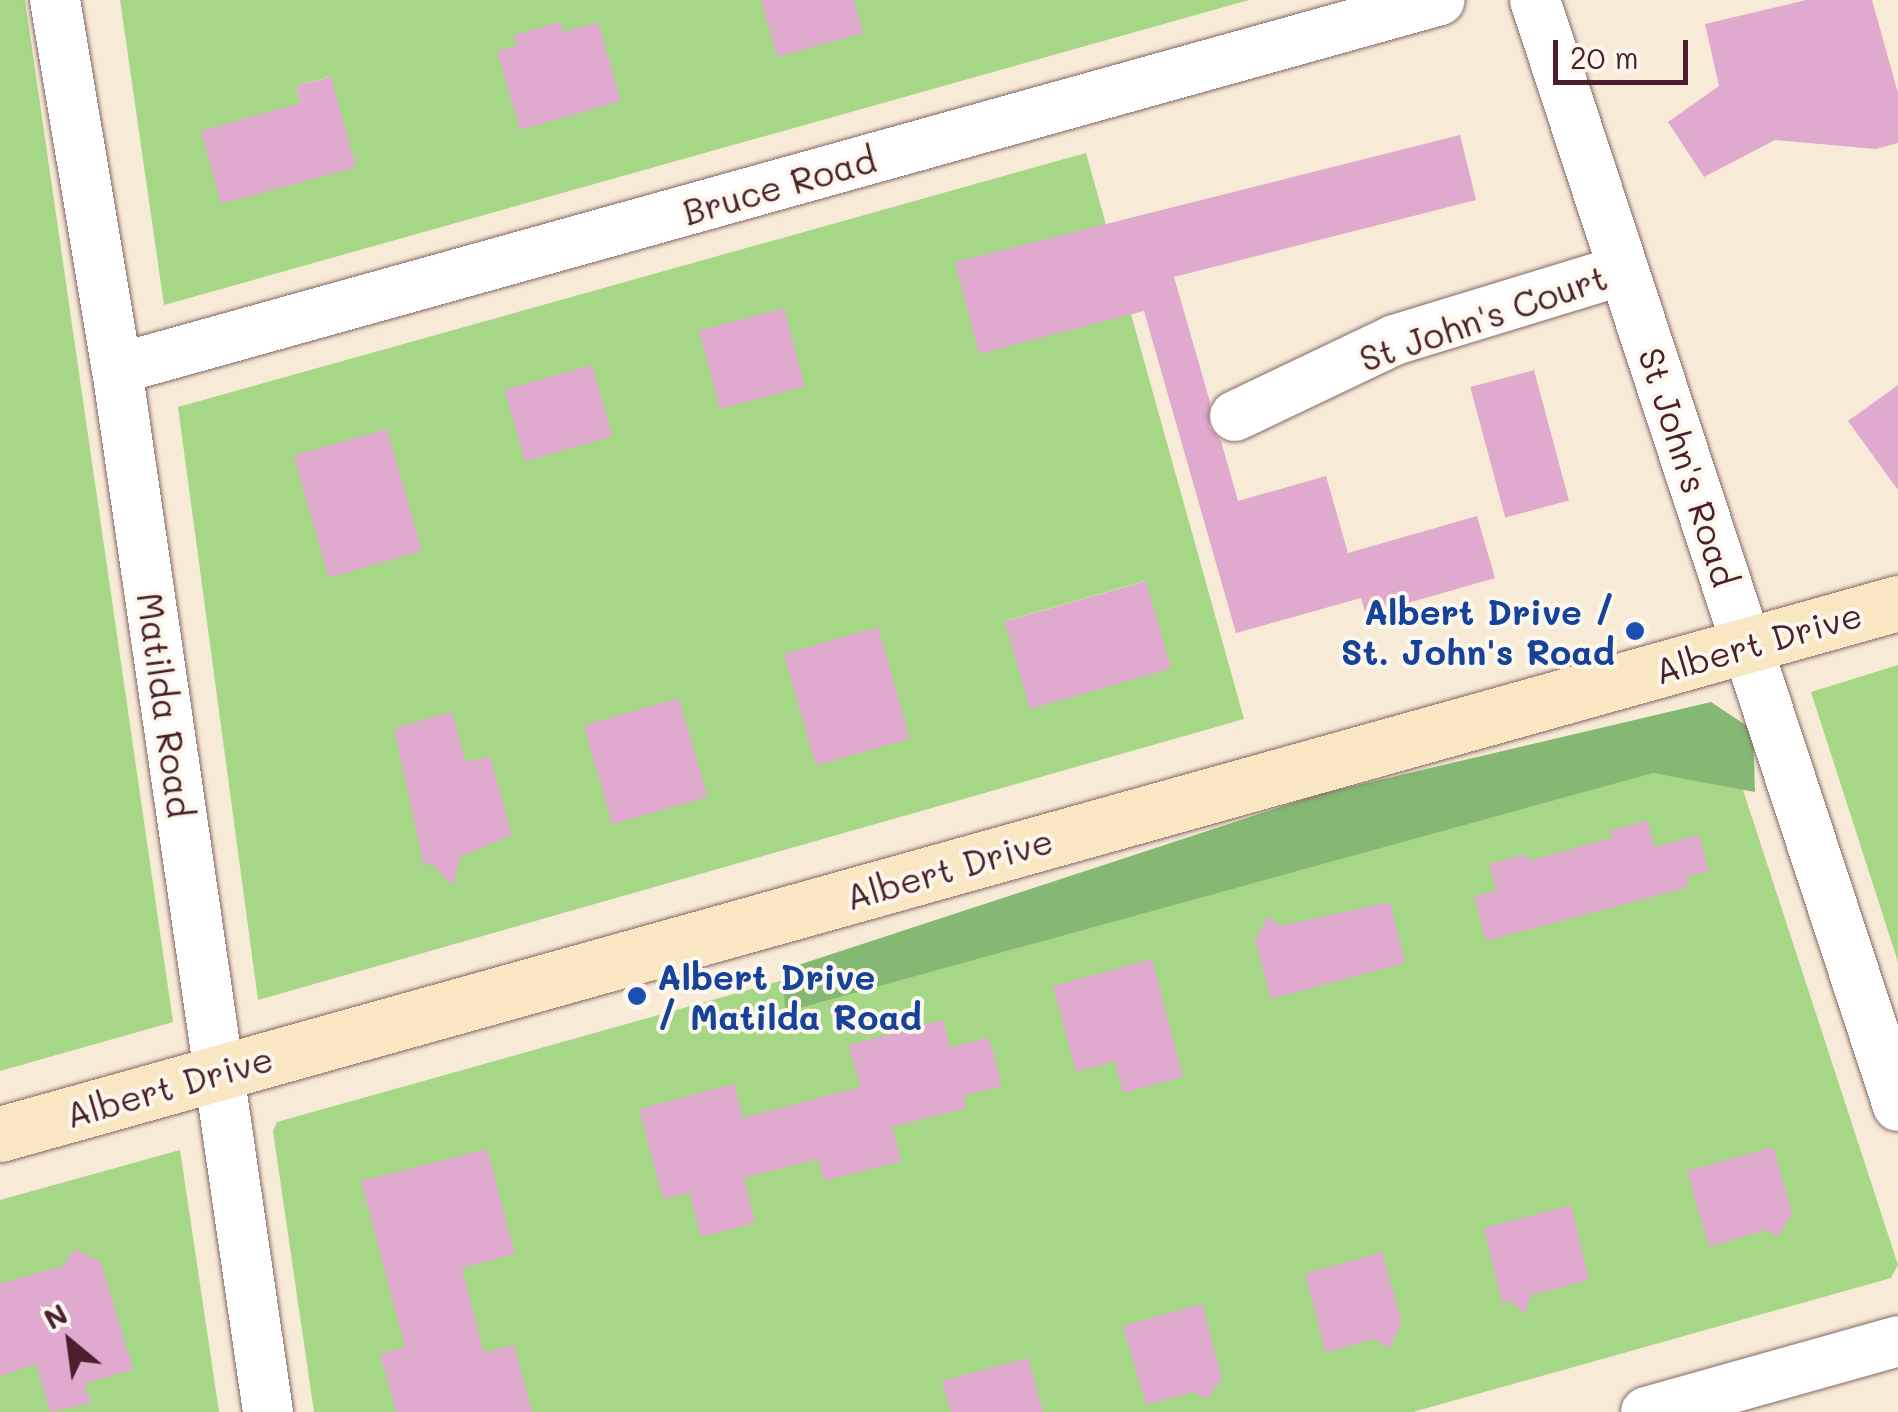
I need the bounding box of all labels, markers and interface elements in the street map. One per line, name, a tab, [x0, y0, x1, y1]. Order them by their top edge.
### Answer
scale bar	[1558, 20, 1693, 82]
text: 20 m	[1570, 37, 1639, 77]
street label: Bruce Road	[678, 137, 880, 233]
street label: St John's Court	[1354, 255, 1612, 379]
street label: St John's Road	[1631, 342, 1747, 592]
street label: Matilda Road	[129, 590, 203, 820]
place label: Albert Drive / St. John's Road	[1341, 590, 1615, 672]
street label: Albert Drive	[1650, 592, 1866, 692]
marker: Albert Drive / St. John's Road	[1624, 620, 1646, 642]
street label: Albert Drive	[841, 818, 1057, 918]
place label: Albert Drive / Matilda Road	[657, 955, 922, 1037]
marker: Albert Drive / Matilda Road	[626, 985, 648, 1007]
street label: Albert Drive	[61, 1036, 277, 1136]
north arrow	[20, 1292, 120, 1392]
text: N	[37, 1295, 73, 1337]

